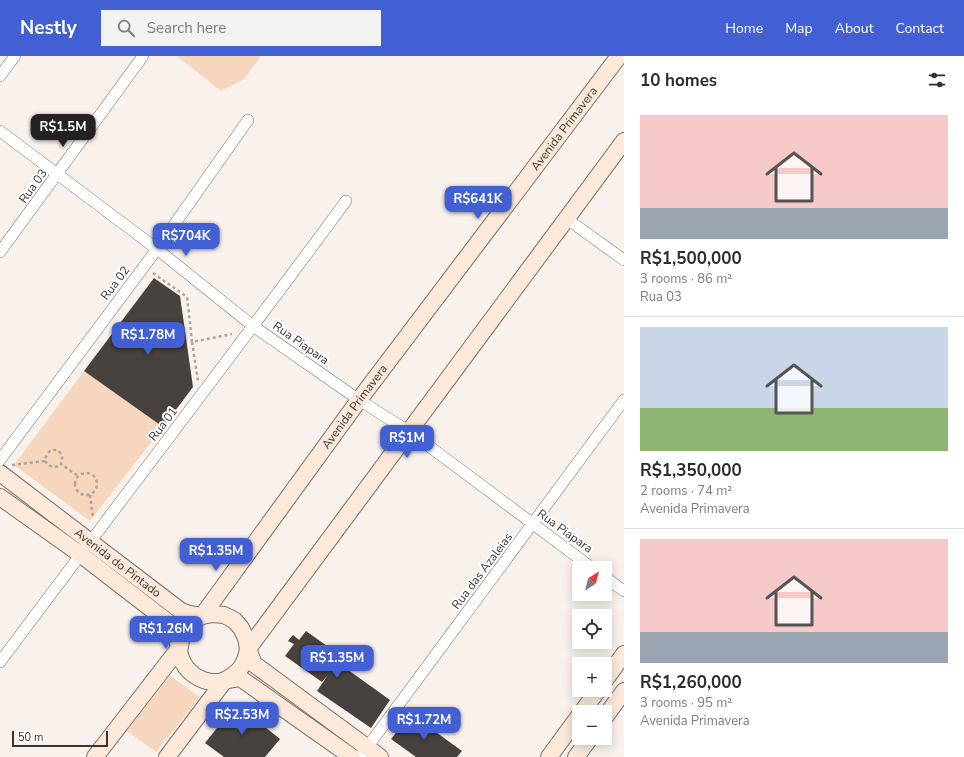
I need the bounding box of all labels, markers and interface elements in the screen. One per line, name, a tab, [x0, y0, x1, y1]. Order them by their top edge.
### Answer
search box	[101, 10, 381, 46]
text: Nestly	[20, 15, 77, 41]
icon: search	[115, 17, 137, 39]
text: Search here	[147, 18, 226, 38]
text: Home	[725, 19, 763, 38]
text: Map	[785, 19, 813, 38]
text: About	[835, 19, 874, 38]
text: Contact	[896, 19, 944, 38]
text: 10 homes	[640, 69, 717, 92]
icon: filters	[926, 69, 948, 91]
street label: Avenida Primavera	[527, 84, 601, 174]
pin: R$1.5M	[30, 114, 96, 148]
text: R$1.5M	[40, 118, 86, 136]
icon: home	[758, 141, 830, 213]
street label: Rua 03	[15, 166, 51, 206]
pin: R$641K	[445, 186, 511, 220]
text: R$641K	[454, 190, 502, 208]
pin: R$704K	[153, 223, 219, 257]
text: R$704K	[162, 227, 210, 245]
text: R$1,500,000	[640, 247, 742, 270]
street label: Rua 02	[97, 263, 133, 303]
text: 3 rooms · 86 m²	[640, 270, 732, 288]
text: Rua 03	[640, 288, 682, 306]
street label: Rua Piapara	[270, 318, 332, 368]
pin: R$1.78M	[111, 322, 185, 356]
text: R$1.78M	[121, 326, 175, 344]
icon: home	[758, 353, 830, 425]
street label: Avenida Primavera	[318, 361, 391, 452]
street label: Rua 01	[145, 404, 181, 444]
pin: R$1M	[383, 425, 431, 459]
text: R$1M	[389, 429, 425, 447]
text: R$1,350,000	[640, 459, 742, 482]
text: 2 rooms · 74 m²	[640, 482, 732, 500]
text: Avenida Primavera	[640, 500, 750, 518]
street label: Rua Piapara	[534, 505, 596, 557]
street label: Avenida do Pintado	[71, 524, 165, 601]
street label: Rua das Azaleias	[448, 529, 516, 612]
pin: R$1.35M	[179, 538, 253, 572]
text: R$1.35M	[189, 542, 243, 560]
north arrow	[572, 561, 612, 601]
map controls	[572, 561, 612, 745]
icon: home	[758, 565, 830, 637]
button: locate	[572, 609, 612, 649]
pin: R$1.26M	[129, 616, 203, 650]
text: R$1.26M	[139, 620, 193, 638]
pin: R$1.35M	[300, 645, 374, 679]
text: R$1.35M	[310, 649, 364, 667]
button: +	[572, 657, 612, 697]
text: R$1,260,000	[640, 671, 742, 694]
text: 3 rooms · 95 m²	[640, 694, 732, 712]
pin: R$2.53M	[205, 702, 279, 736]
button: −	[572, 705, 612, 745]
text: R$2.53M	[215, 706, 269, 724]
pin: R$1.72M	[387, 707, 461, 741]
text: R$1.72M	[397, 711, 451, 729]
text: Avenida Primavera	[640, 712, 750, 730]
scale bar	[12, 729, 108, 748]
text: 50 m	[18, 730, 43, 745]

